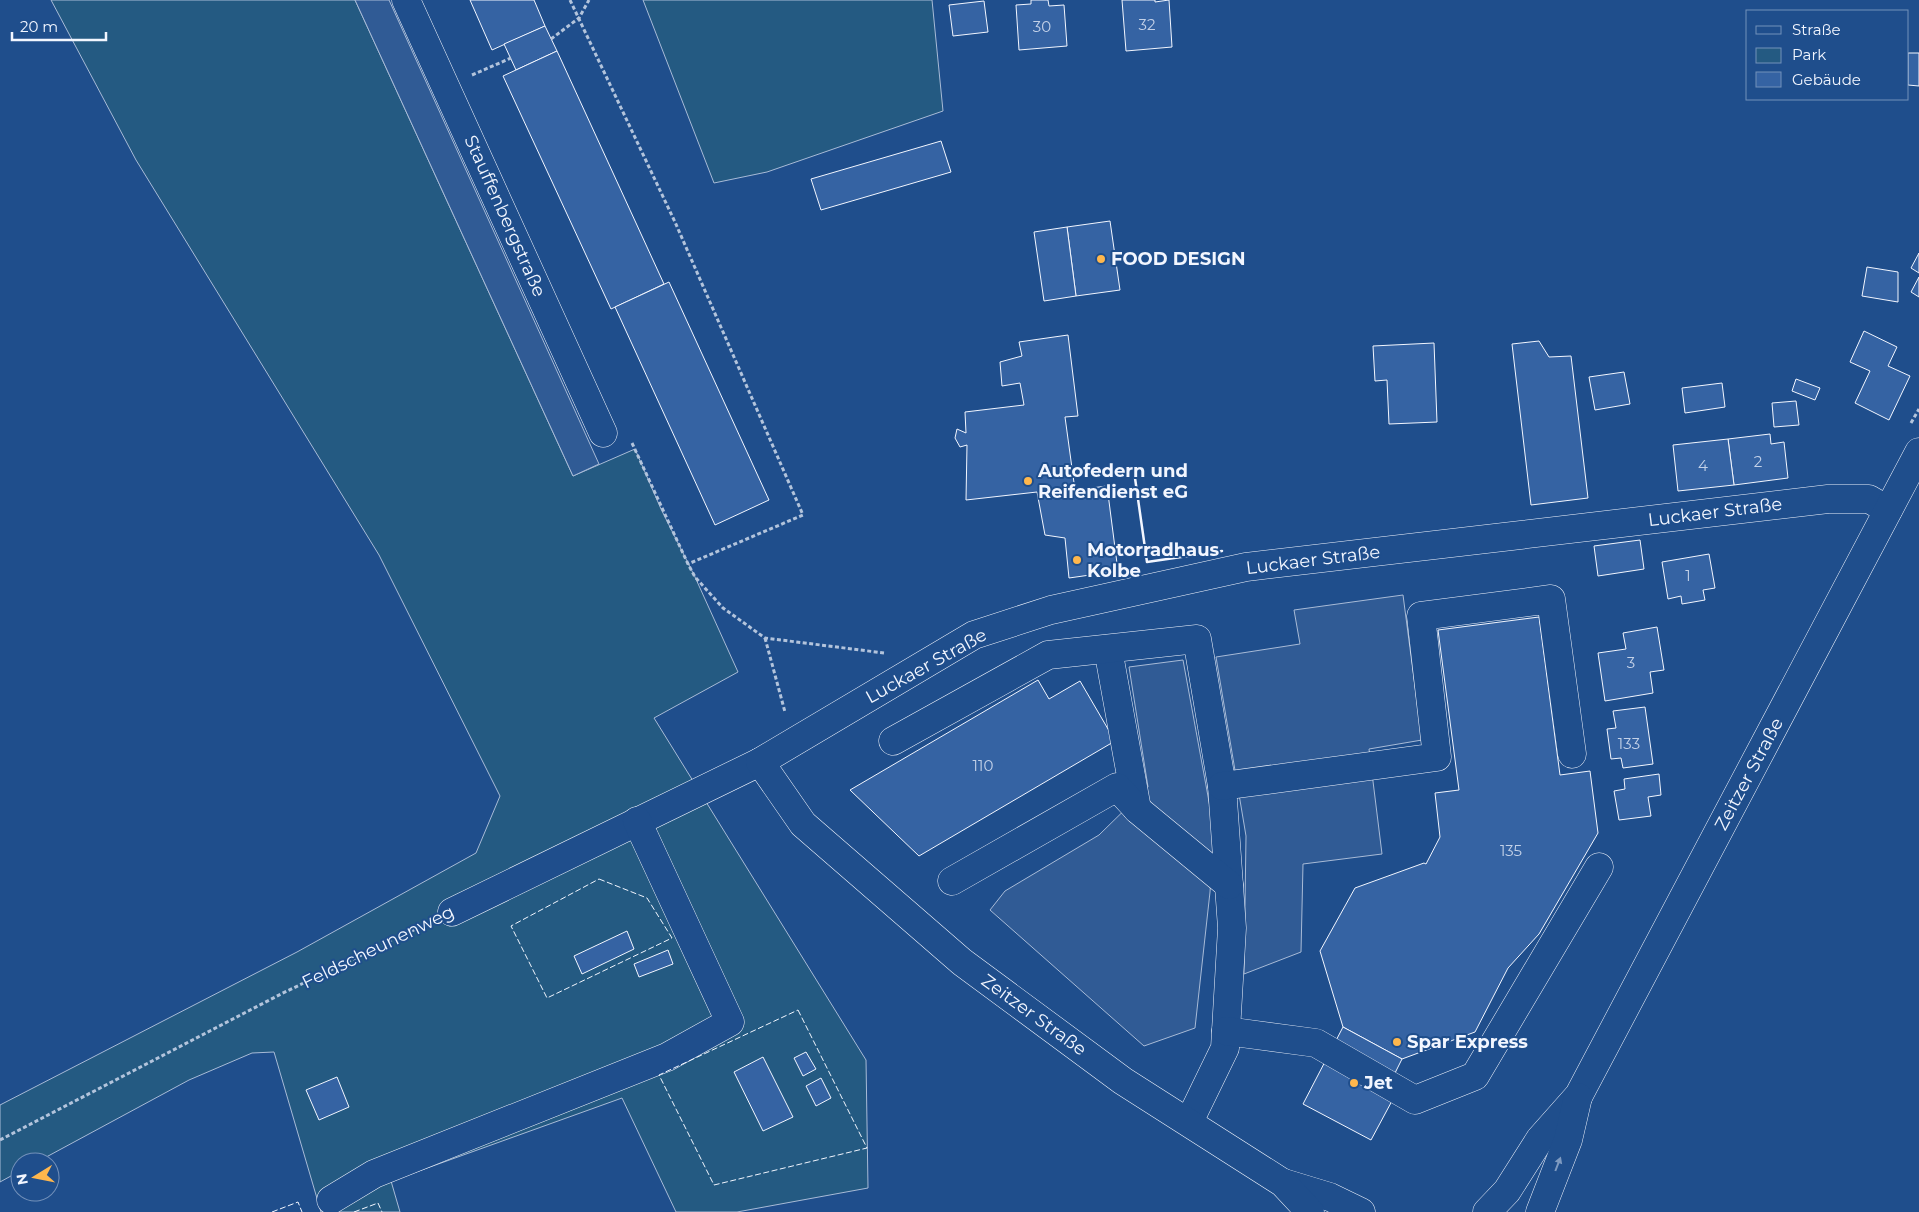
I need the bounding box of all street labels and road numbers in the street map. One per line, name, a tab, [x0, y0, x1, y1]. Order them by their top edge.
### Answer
street label: Stauffenbergstraße	[459, 132, 551, 300]
street label: Luckaer Straße	[1647, 493, 1783, 531]
street label: Luckaer Straße	[1245, 541, 1381, 579]
street label: Luckaer Straße	[862, 624, 990, 708]
street label: Zeitzer Straße	[1710, 714, 1788, 834]
street label: Feldscheunenweg	[298, 901, 458, 993]
street label: Zeitzer Straße	[977, 969, 1091, 1061]

